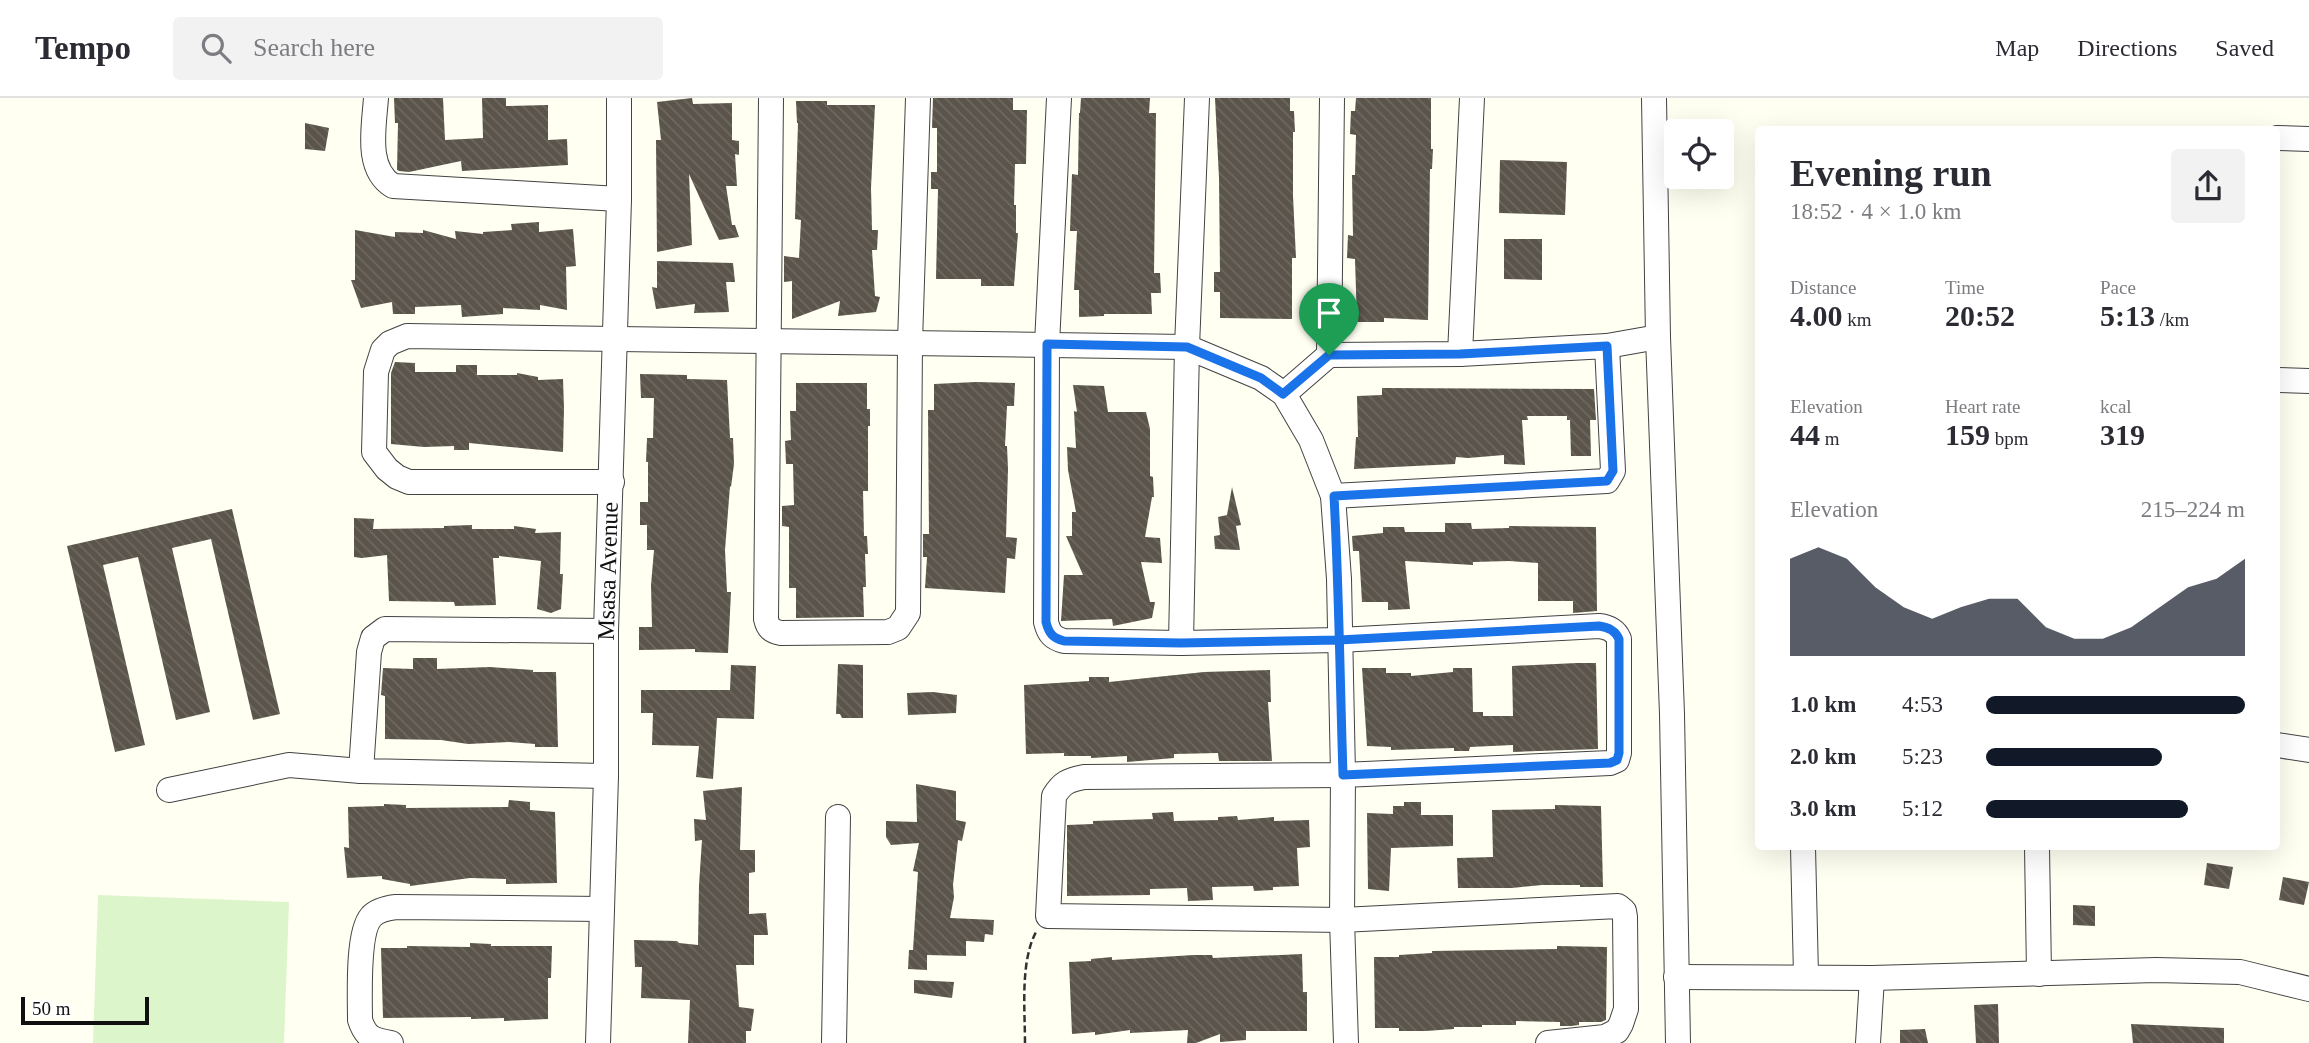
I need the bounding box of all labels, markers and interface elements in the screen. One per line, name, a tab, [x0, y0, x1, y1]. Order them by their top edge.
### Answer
search box	[173, 17, 663, 80]
icon: search	[197, 29, 235, 67]
text: Tempo	[35, 30, 131, 66]
text: Search here	[253, 33, 375, 62]
text: Map	[1995, 35, 2039, 61]
text: Directions	[2077, 35, 2177, 61]
text: Saved	[2215, 35, 2274, 61]
map controls	[1664, 119, 1734, 189]
button: locate	[1664, 119, 1734, 189]
button: share	[2171, 149, 2245, 223]
text: Evening run	[1790, 152, 1992, 194]
text: 18:52 · 4 × 1.0 km	[1790, 199, 1961, 224]
text: Distance	[1790, 277, 1856, 298]
text: Time	[1945, 277, 1984, 298]
text: Pace	[2100, 277, 2136, 298]
pin	[1299, 283, 1359, 355]
icon: arrive	[1310, 294, 1348, 332]
text: 4.00	[1790, 299, 1843, 332]
text: 20:52	[1945, 299, 2015, 332]
text: 5:13	[2100, 299, 2155, 332]
text: km	[1843, 309, 1872, 330]
text: /km	[2155, 309, 2189, 330]
text: Elevation	[1790, 396, 1863, 417]
text: Heart rate	[1945, 396, 2020, 417]
text: kcal	[2100, 396, 2132, 417]
text: 44	[1790, 418, 1820, 451]
text: 159	[1945, 418, 1990, 451]
text: 319	[2100, 418, 2145, 451]
text: m	[1820, 428, 1840, 449]
text: bpm	[1990, 428, 2029, 449]
text: Elevation	[1790, 497, 1878, 522]
text: 215–224 m	[2141, 497, 2245, 522]
street label: Msasa Avenue	[593, 501, 623, 641]
text: 1.0 km	[1790, 692, 1856, 717]
text: 4:53	[1902, 692, 1943, 717]
text: 2.0 km	[1790, 744, 1856, 769]
text: 5:23	[1902, 744, 1943, 769]
text: 3.0 km	[1790, 796, 1856, 821]
text: 5:12	[1902, 796, 1943, 821]
scale bar	[21, 994, 149, 1026]
text: 50 m	[32, 998, 71, 1019]

